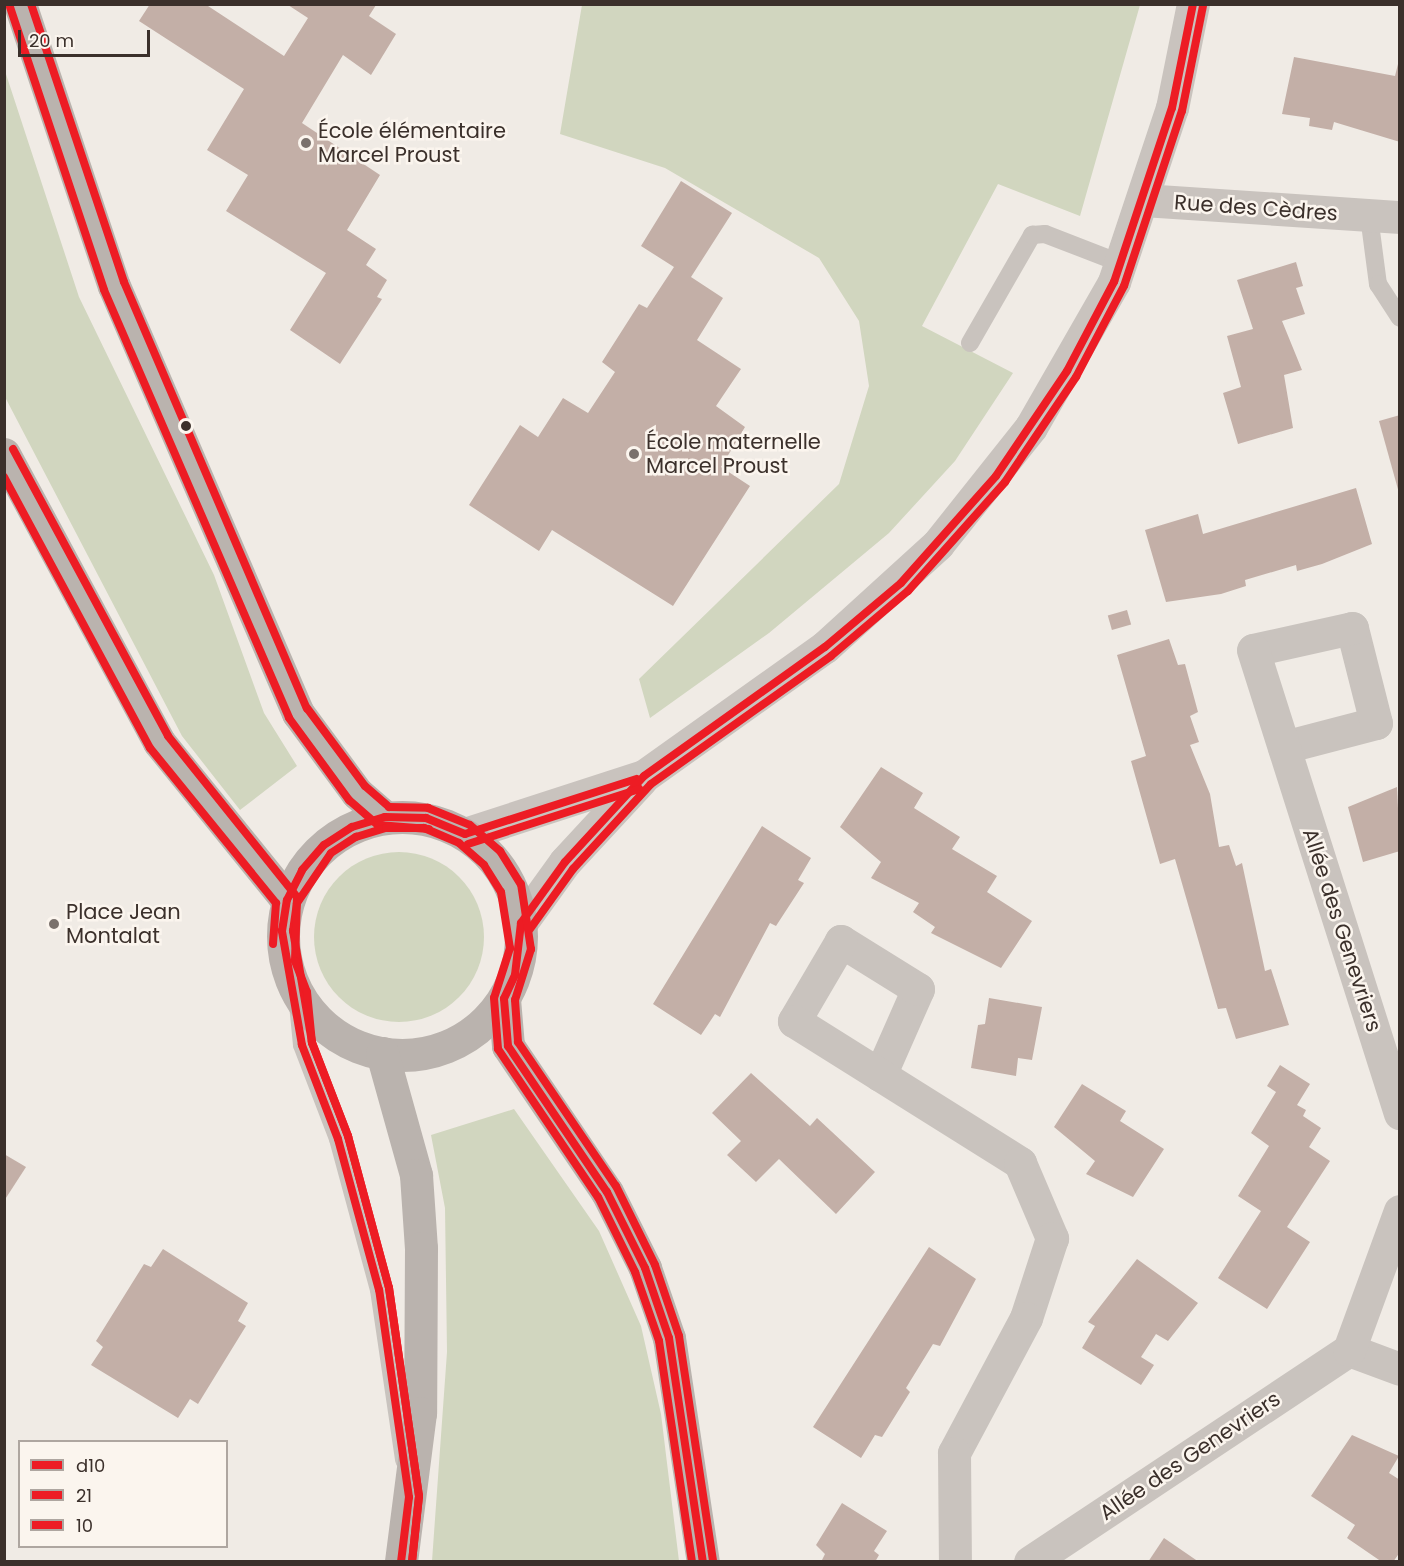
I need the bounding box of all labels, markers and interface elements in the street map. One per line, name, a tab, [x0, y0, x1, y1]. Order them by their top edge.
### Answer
scale bar	[21, 18, 153, 56]
text: 20 m	[29, 28, 74, 53]
place label: École élémentaire Marcel Proust	[318, 118, 506, 168]
marker: École élémentaire Marcel Proust	[299, 136, 313, 150]
street label: Rue des Cèdres	[1173, 190, 1339, 226]
unlabelled marker	[180, 420, 192, 432]
place label: École maternelle Marcel Proust	[646, 429, 821, 479]
marker: École maternelle Marcel Proust	[627, 447, 641, 461]
street label: Allée des Genevriers	[1297, 825, 1387, 1035]
place label: Place Jean Montalat	[66, 899, 181, 949]
marker: Place Jean Montalat	[47, 917, 61, 931]
street label: Allée des Genevriers	[1095, 1386, 1285, 1526]
legend	[18, 1440, 228, 1548]
text: d10	[76, 1453, 105, 1478]
text: 21	[76, 1483, 92, 1508]
text: 10	[76, 1513, 93, 1538]

